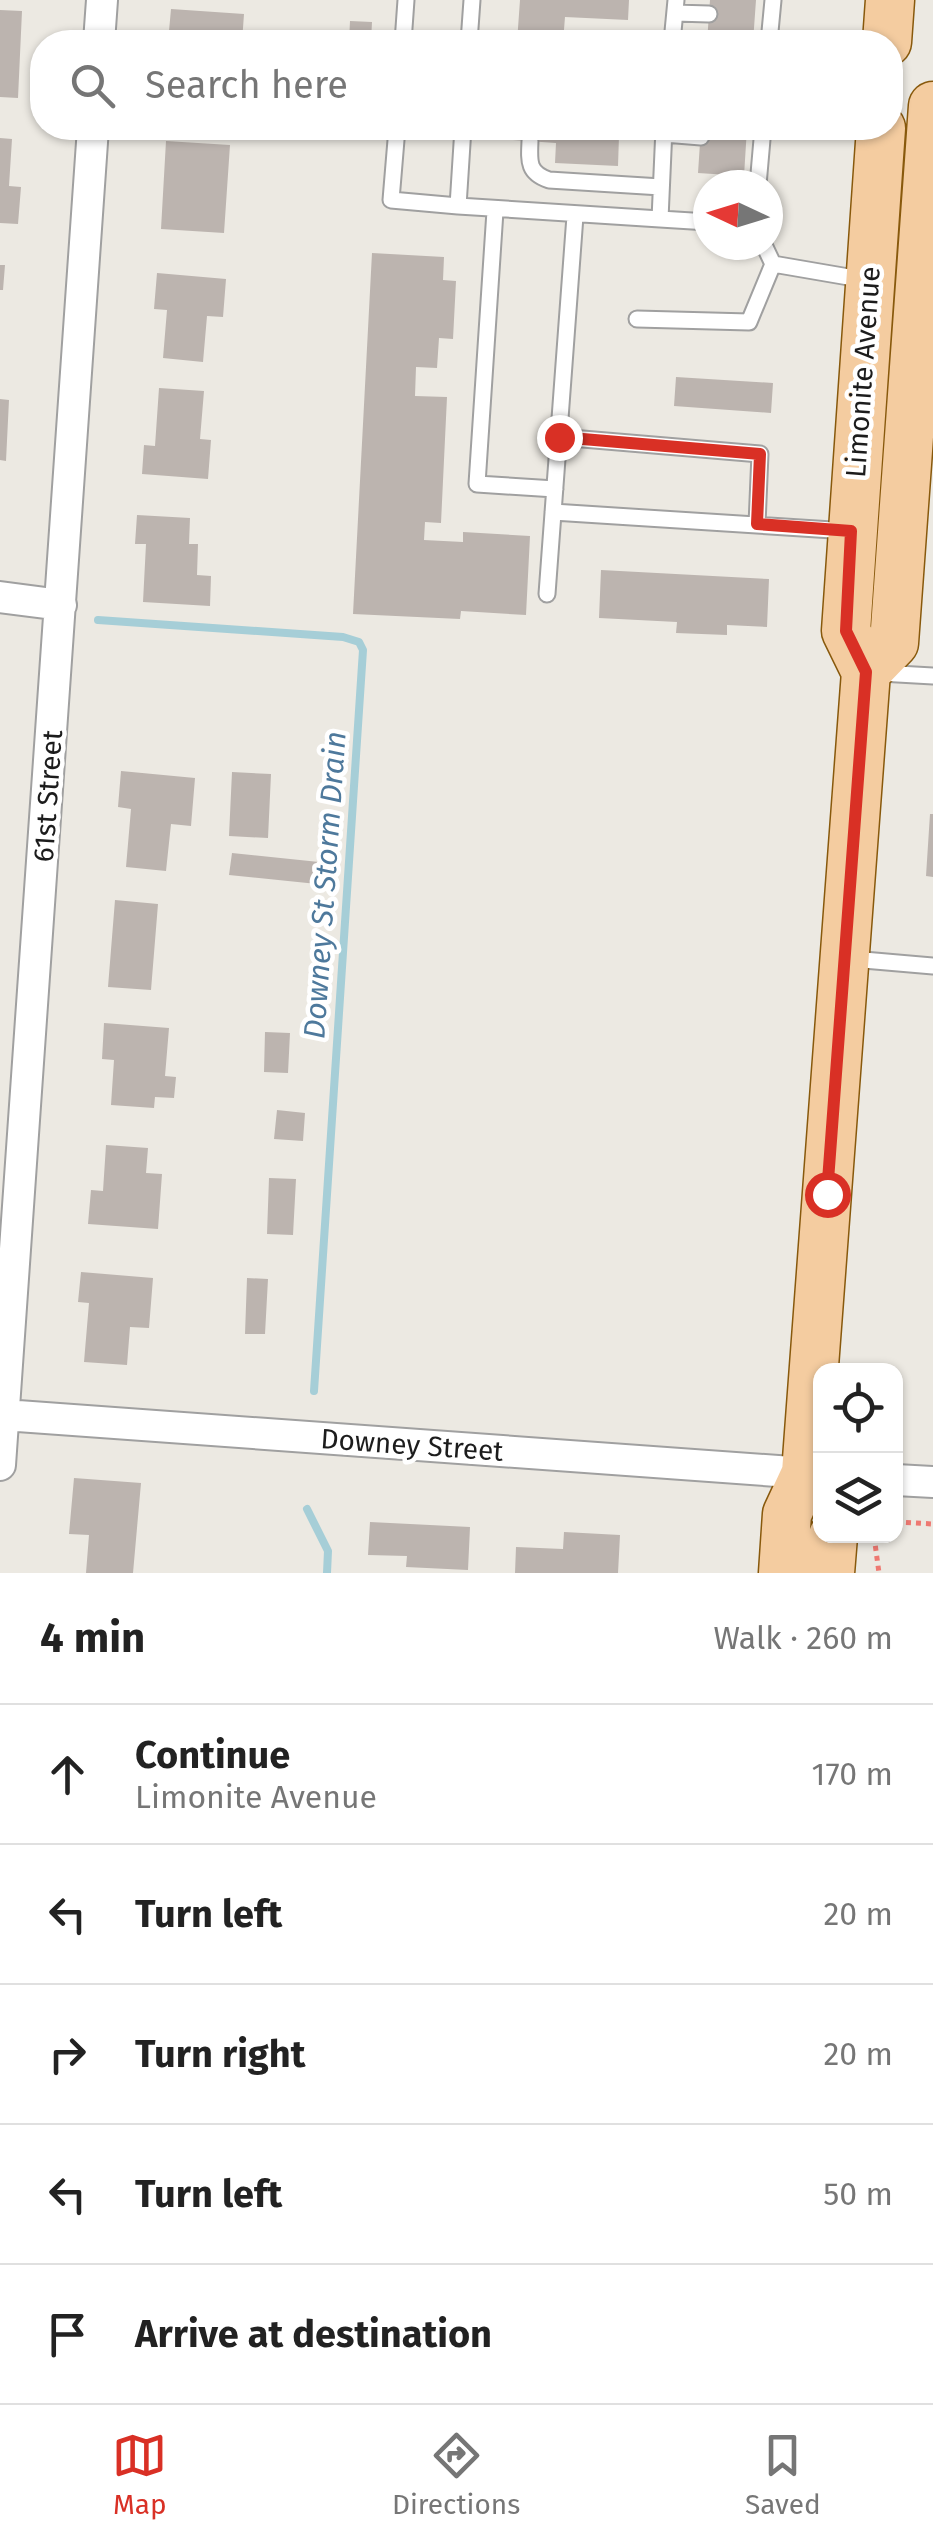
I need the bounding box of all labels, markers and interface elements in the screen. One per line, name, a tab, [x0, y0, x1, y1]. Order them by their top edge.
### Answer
search box	[30, 30, 903, 140]
icon: search	[65, 58, 120, 113]
text: Search here	[145, 62, 348, 108]
north arrow	[693, 170, 783, 260]
street label: Limonite Avenue	[839, 265, 887, 479]
route end	[537, 415, 583, 461]
street label: 61st Street	[27, 728, 69, 863]
water label: Downey St Storm Drain	[296, 730, 354, 1040]
route start	[805, 1172, 851, 1218]
map controls	[813, 1363, 903, 1543]
button: locate	[813, 1363, 903, 1453]
street label: Downey Street	[319, 1422, 505, 1468]
button: layers	[813, 1453, 903, 1543]
text: 4 min	[40, 1613, 145, 1663]
text: Walk · 260 m	[713, 1619, 893, 1657]
text: Continue	[135, 1732, 290, 1778]
icon: ahead	[40, 1747, 95, 1802]
text: 170 m	[812, 1755, 893, 1793]
text: Limonite Avenue	[135, 1778, 377, 1816]
icon: left	[40, 1887, 95, 1942]
text: Turn left	[135, 1891, 282, 1937]
text: 20 m	[823, 1895, 893, 1933]
icon: right	[40, 2027, 95, 2082]
text: Turn right	[135, 2031, 305, 2077]
text: 20 m	[823, 2035, 893, 2073]
icon: left	[40, 2167, 95, 2222]
text: Turn left	[135, 2171, 282, 2217]
text: 50 m	[823, 2175, 893, 2213]
icon: arrive	[40, 2307, 95, 2362]
text: Arrive at destination	[135, 2311, 492, 2357]
tab: Map	[112, 2428, 167, 2521]
tab: Directions	[392, 2428, 520, 2521]
tab: Saved	[745, 2428, 821, 2521]

